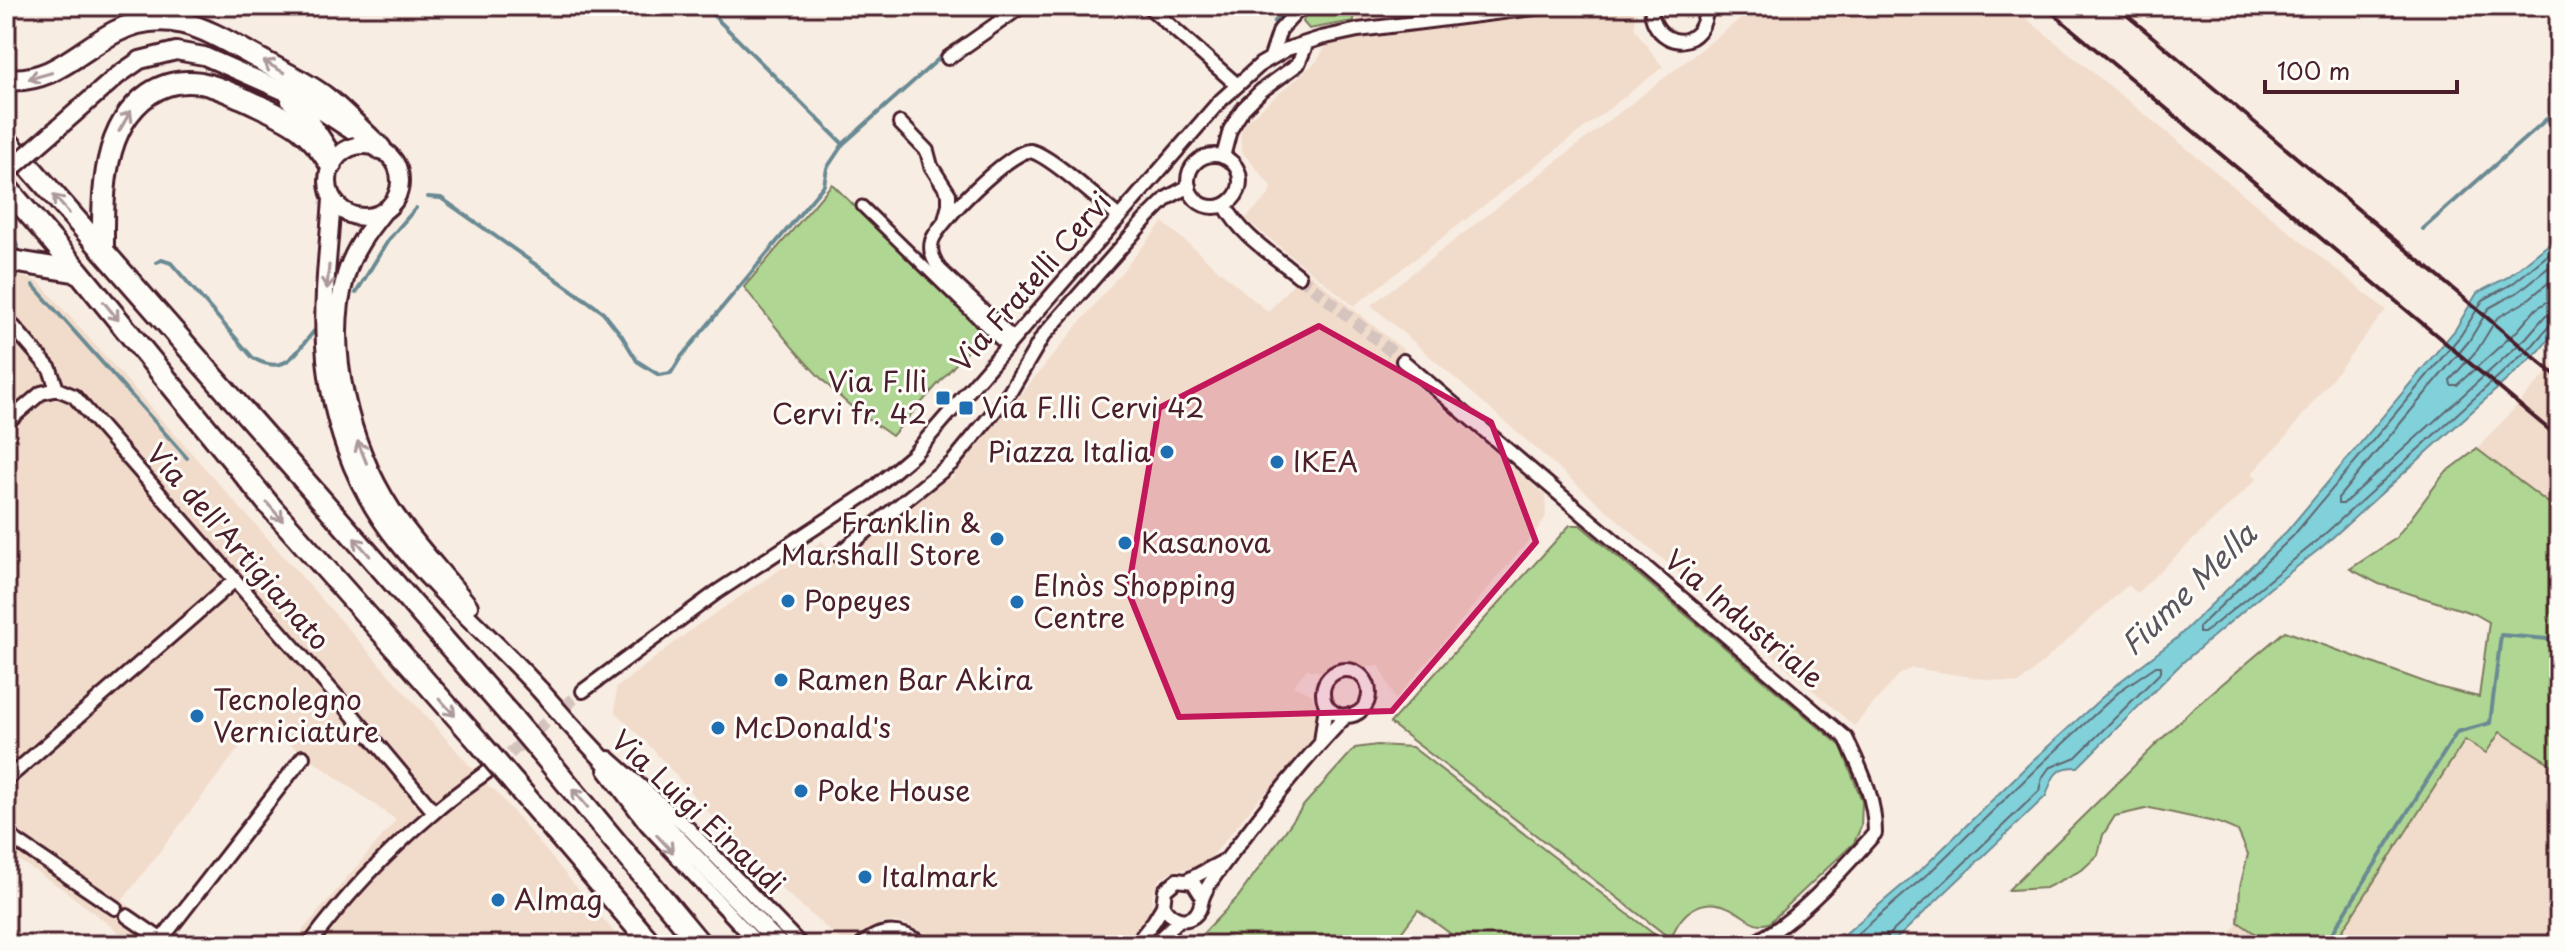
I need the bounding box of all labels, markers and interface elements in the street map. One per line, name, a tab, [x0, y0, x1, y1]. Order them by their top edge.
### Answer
scale bar	[2265, 44, 2457, 94]
text: 100 m	[2277, 52, 2350, 88]
one-way arrow	[263, 59, 286, 75]
one-way arrow	[27, 69, 53, 84]
one-way arrow	[117, 110, 133, 133]
street label: Via Fratelli Cervi	[939, 181, 1121, 381]
one-way arrow	[53, 194, 71, 214]
one-way arrow	[320, 263, 335, 290]
one-way arrow	[102, 300, 120, 321]
place label: Via F.lli Cervi fr. 42	[772, 359, 927, 434]
place label: Via F.lli Cervi 42	[982, 385, 1205, 428]
marker: Via F.lli Cervi fr. 42	[934, 389, 952, 407]
marker: Via F.lli Cervi 42	[957, 399, 975, 417]
place label: Piazza Italia	[988, 429, 1152, 472]
street label: Via dell'Artigianato	[137, 433, 341, 659]
place label: IKEA	[1293, 439, 1358, 482]
one-way arrow	[354, 440, 368, 465]
marker: Piazza Italia	[1158, 443, 1176, 461]
marker: IKEA	[1268, 453, 1286, 471]
place label: Franklin & Marshall Store	[781, 500, 981, 575]
one-way arrow	[266, 501, 284, 522]
water label: Fiume Mella	[2109, 511, 2266, 665]
place label: Kasanova	[1141, 520, 1271, 563]
marker: Franklin & Marshall Store	[988, 530, 1006, 548]
marker: Kasanova	[1116, 534, 1134, 552]
one-way arrow	[353, 537, 371, 557]
street label: Via Industriale	[1656, 538, 1834, 698]
place label: Elnòs Shopping Centre	[1033, 563, 1236, 638]
place label: Popeyes	[804, 578, 911, 621]
marker: Popeyes	[779, 592, 797, 610]
marker: Elnòs Shopping Centre	[1008, 593, 1026, 611]
place label: Ramen Bar Akira	[797, 657, 1033, 700]
marker: Ramen Bar Akira	[772, 671, 790, 689]
place label: Tecnolegno Verniciature	[213, 677, 379, 752]
one-way arrow	[437, 697, 455, 717]
place label: McDonald's	[734, 705, 891, 748]
marker: Tecnolegno Verniciature	[188, 707, 206, 725]
street label: Via Luigi Einaudi	[602, 719, 796, 903]
marker: McDonald's	[709, 719, 727, 737]
place label: Poke House	[817, 768, 971, 811]
marker: Poke House	[792, 782, 810, 800]
one-way arrow	[571, 789, 589, 809]
one-way arrow	[655, 834, 673, 854]
place label: Italmark	[881, 854, 998, 897]
marker: Italmark	[856, 868, 874, 886]
place label: Almag	[514, 877, 603, 920]
marker: Almag	[489, 891, 507, 909]

